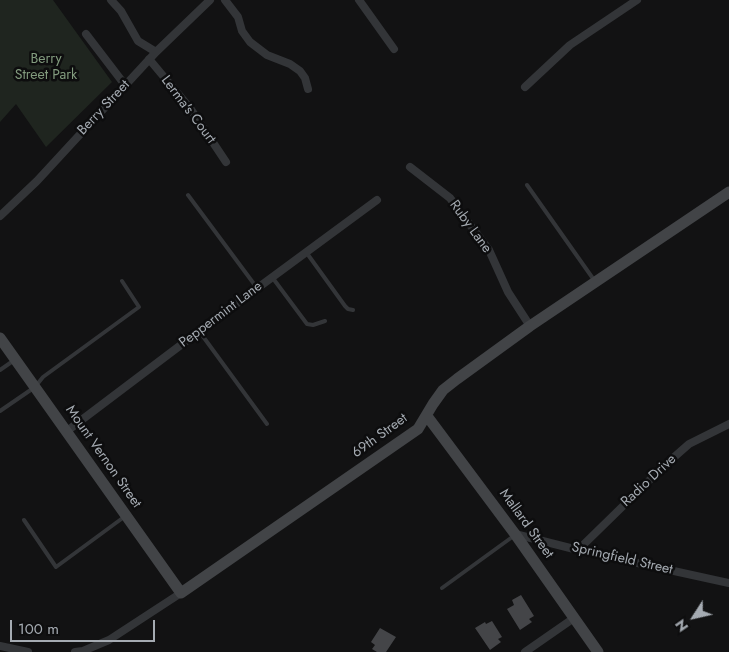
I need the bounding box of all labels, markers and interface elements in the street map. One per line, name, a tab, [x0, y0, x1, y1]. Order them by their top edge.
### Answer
park label: Berry Street Park	[15, 52, 77, 84]
street label: Lerma's Court	[157, 73, 219, 147]
street label: Berry Street	[74, 77, 134, 139]
street label: Ruby Lane	[445, 197, 495, 257]
street label: Peppermint Lane	[176, 278, 266, 352]
street label: Mount Vernon Street	[61, 402, 145, 512]
street label: 69th Street	[349, 410, 411, 462]
street label: Radio Drive	[618, 451, 680, 511]
street label: Mallard Street	[495, 486, 557, 562]
street label: Springfield Street	[570, 539, 674, 579]
north arrow	[669, 592, 719, 642]
scale bar	[12, 610, 158, 642]
text: N	[670, 615, 693, 636]
text: 100 m	[18, 618, 59, 640]

